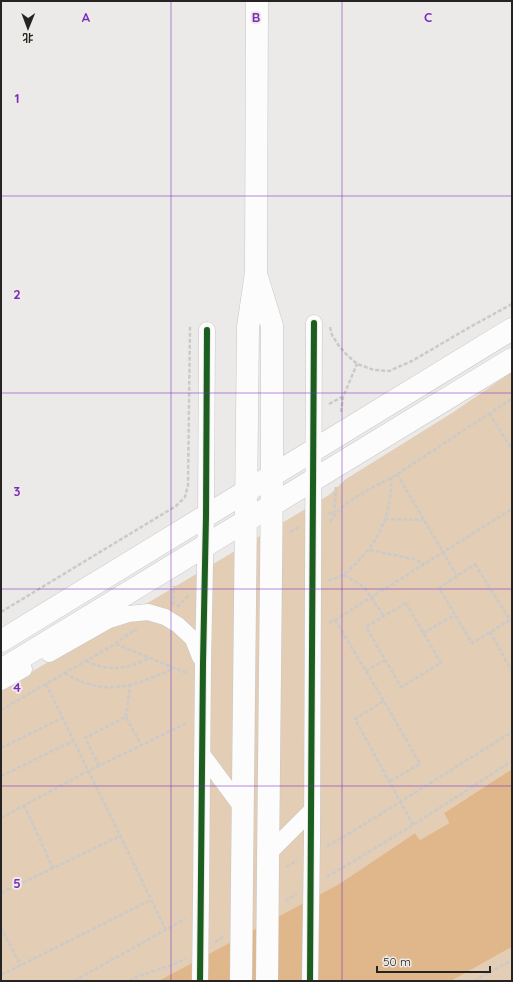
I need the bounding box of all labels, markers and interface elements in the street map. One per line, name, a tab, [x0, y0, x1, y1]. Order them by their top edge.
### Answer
north arrow	[8, 8, 48, 48]
text: A	[82, 9, 91, 25]
text: B	[252, 9, 260, 25]
text: C	[424, 9, 432, 25]
text: 北	[22, 31, 33, 45]
text: 1	[14, 90, 20, 106]
text: 2	[13, 286, 21, 302]
text: 3	[14, 483, 21, 499]
text: 4	[13, 679, 21, 695]
text: 5	[13, 875, 21, 891]
scale bar	[377, 948, 490, 974]
text: 50 m	[383, 954, 411, 969]

